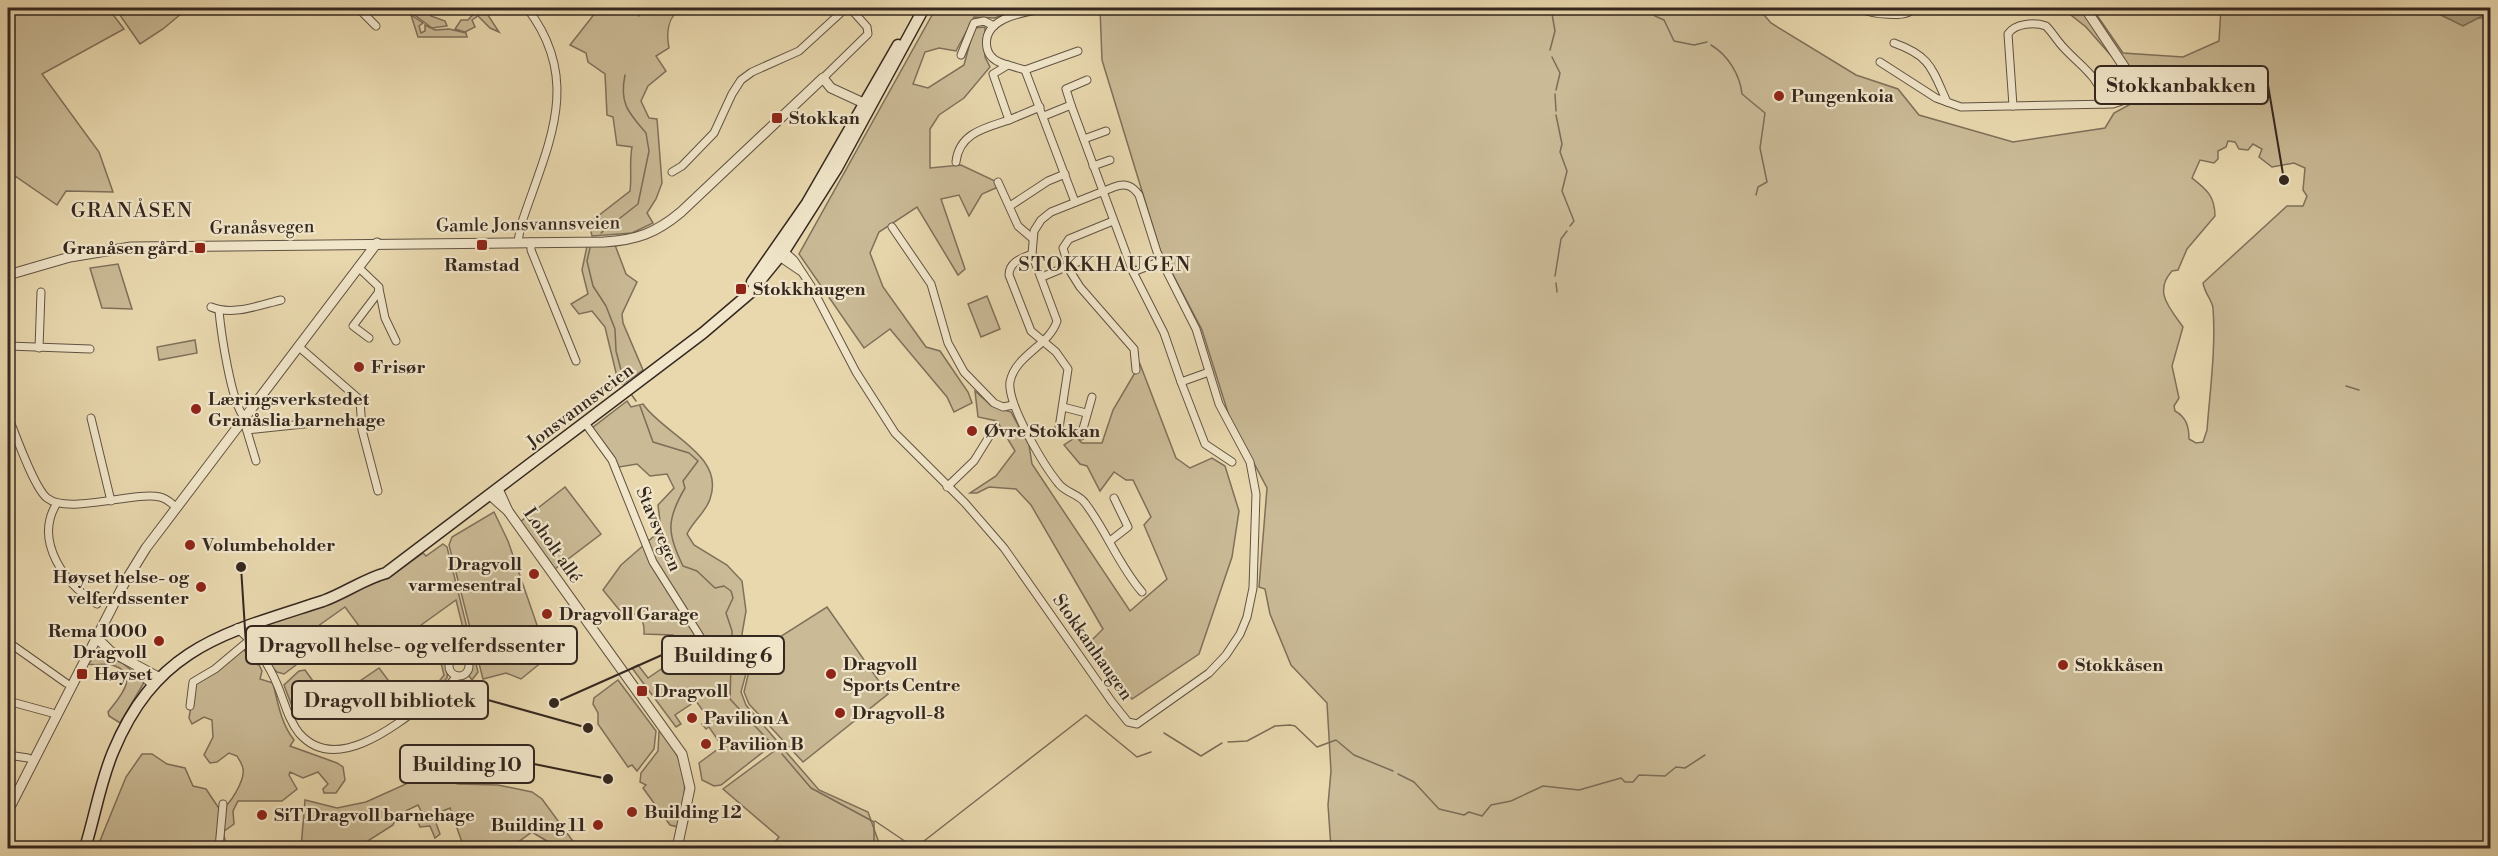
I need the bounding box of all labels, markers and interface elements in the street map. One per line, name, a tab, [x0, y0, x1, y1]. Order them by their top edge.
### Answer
callout: Stokkanbakken	[2095, 66, 2268, 104]
text: Stokkanbakken	[2106, 74, 2256, 99]
place label: Pungenkoia	[1791, 85, 1894, 108]
marker: Pungenkoia	[1772, 89, 1786, 103]
place label: Stokkan	[789, 107, 860, 130]
marker: Stokkan	[770, 111, 784, 125]
district label: GRANÅSEN	[71, 198, 193, 224]
street label: Gamle Jonsvannsveien	[436, 211, 621, 238]
street label: Granåsvegen	[209, 215, 315, 240]
place label: Granåsen gård	[62, 237, 188, 260]
marker: Ramstad	[475, 238, 489, 252]
marker: Granåsen gård	[193, 241, 207, 255]
district label: STOKKHAUGEN	[1018, 253, 1192, 278]
place label: Ramstad	[444, 254, 520, 277]
place label: Stokkhaugen	[753, 278, 866, 301]
marker: Stokkhaugen	[734, 282, 748, 296]
place label: Frisør	[371, 356, 426, 379]
street label: Jonsvannsveien	[521, 359, 639, 455]
marker: Frisør	[352, 360, 366, 374]
place label: Læringsverkstedet Granåslia barnehage	[208, 388, 386, 432]
marker: Læringsverkstedet Granåslia barnehage	[189, 402, 203, 416]
place label: Øvre Stokkan	[984, 420, 1100, 443]
marker: Øvre Stokkan	[965, 424, 979, 438]
street label: Stavsvegen	[630, 483, 687, 575]
street label: Loholt allé	[518, 503, 587, 588]
place label: Volumbeholder	[201, 534, 335, 557]
marker: Volumbeholder	[183, 538, 197, 552]
place label: Dragvoll varmesentral	[407, 553, 522, 597]
place label: Høyset helse- og velferdssenter	[53, 566, 190, 610]
marker: Dragvoll varmesentral	[527, 567, 541, 581]
marker: Høyset helse- og velferdssenter	[194, 580, 208, 594]
street label: Stokkanhaugen	[1047, 590, 1138, 705]
place label: Dragvoll Garage	[559, 603, 699, 626]
marker: Dragvoll Garage	[540, 607, 554, 621]
place label: Rema 1000 Dragvoll	[48, 620, 147, 664]
callout: Dragvoll helse- og velferdssenter	[246, 626, 577, 664]
marker: Rema 1000 Dragvoll	[152, 634, 166, 648]
text: Dragvoll helse- og velferdssenter	[258, 634, 566, 659]
callout: Building 6	[662, 636, 784, 674]
text: Building 6	[674, 644, 773, 669]
place label: Dragvoll Sports Centre	[843, 653, 961, 697]
place label: Stokkåsen	[2075, 654, 2163, 677]
marker: Stokkåsen	[2056, 658, 2070, 672]
place label: Høyset	[94, 663, 153, 686]
marker: Høyset	[75, 667, 89, 681]
marker: Dragvoll Sports Centre	[824, 667, 838, 681]
place label: Dragvoll	[654, 680, 728, 703]
callout: Dragvoll bibliotek	[292, 681, 488, 719]
marker: Dragvoll	[635, 684, 649, 698]
text: Dragvoll bibliotek	[304, 689, 477, 714]
place label: Dragvoll-8	[852, 702, 945, 725]
marker: Dragvoll-8	[833, 706, 847, 720]
place label: Pavilion A	[704, 707, 790, 730]
marker: Pavilion A	[685, 711, 699, 725]
place label: Pavilion B	[718, 733, 804, 756]
marker: Pavilion B	[699, 737, 713, 751]
callout: Building 10	[400, 745, 534, 783]
text: Building 10	[412, 753, 522, 778]
place label: Building 12	[644, 801, 742, 824]
place label: SiT Dragvoll barnehage	[274, 804, 475, 827]
marker: Building 12	[625, 805, 639, 819]
marker: SiT Dragvoll barnehage	[255, 808, 269, 822]
place label: Building 11	[491, 814, 586, 837]
marker: Building 11	[591, 818, 605, 832]

